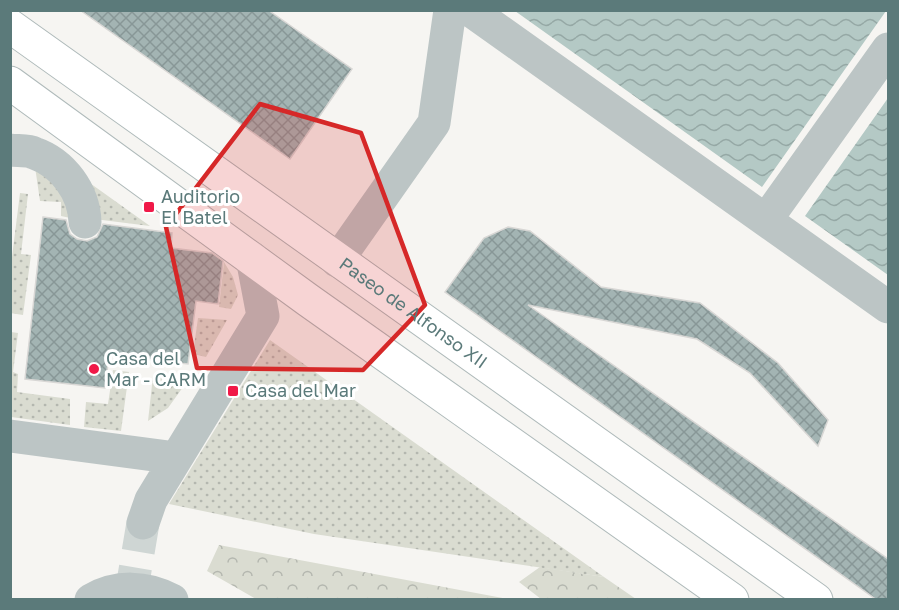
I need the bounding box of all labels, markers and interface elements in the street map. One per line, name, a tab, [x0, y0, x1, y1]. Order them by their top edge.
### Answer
place label: Auditorio El Batel	[161, 185, 240, 228]
marker: Auditorio El Batel	[142, 200, 156, 214]
street label: Paseo de Alfonso XII	[335, 252, 492, 373]
place label: Casa del Mar - CARM	[106, 347, 206, 390]
marker: Casa del Mar - CARM	[87, 362, 101, 376]
place label: Casa del Mar	[245, 379, 356, 401]
marker: Casa del Mar	[226, 384, 240, 398]

